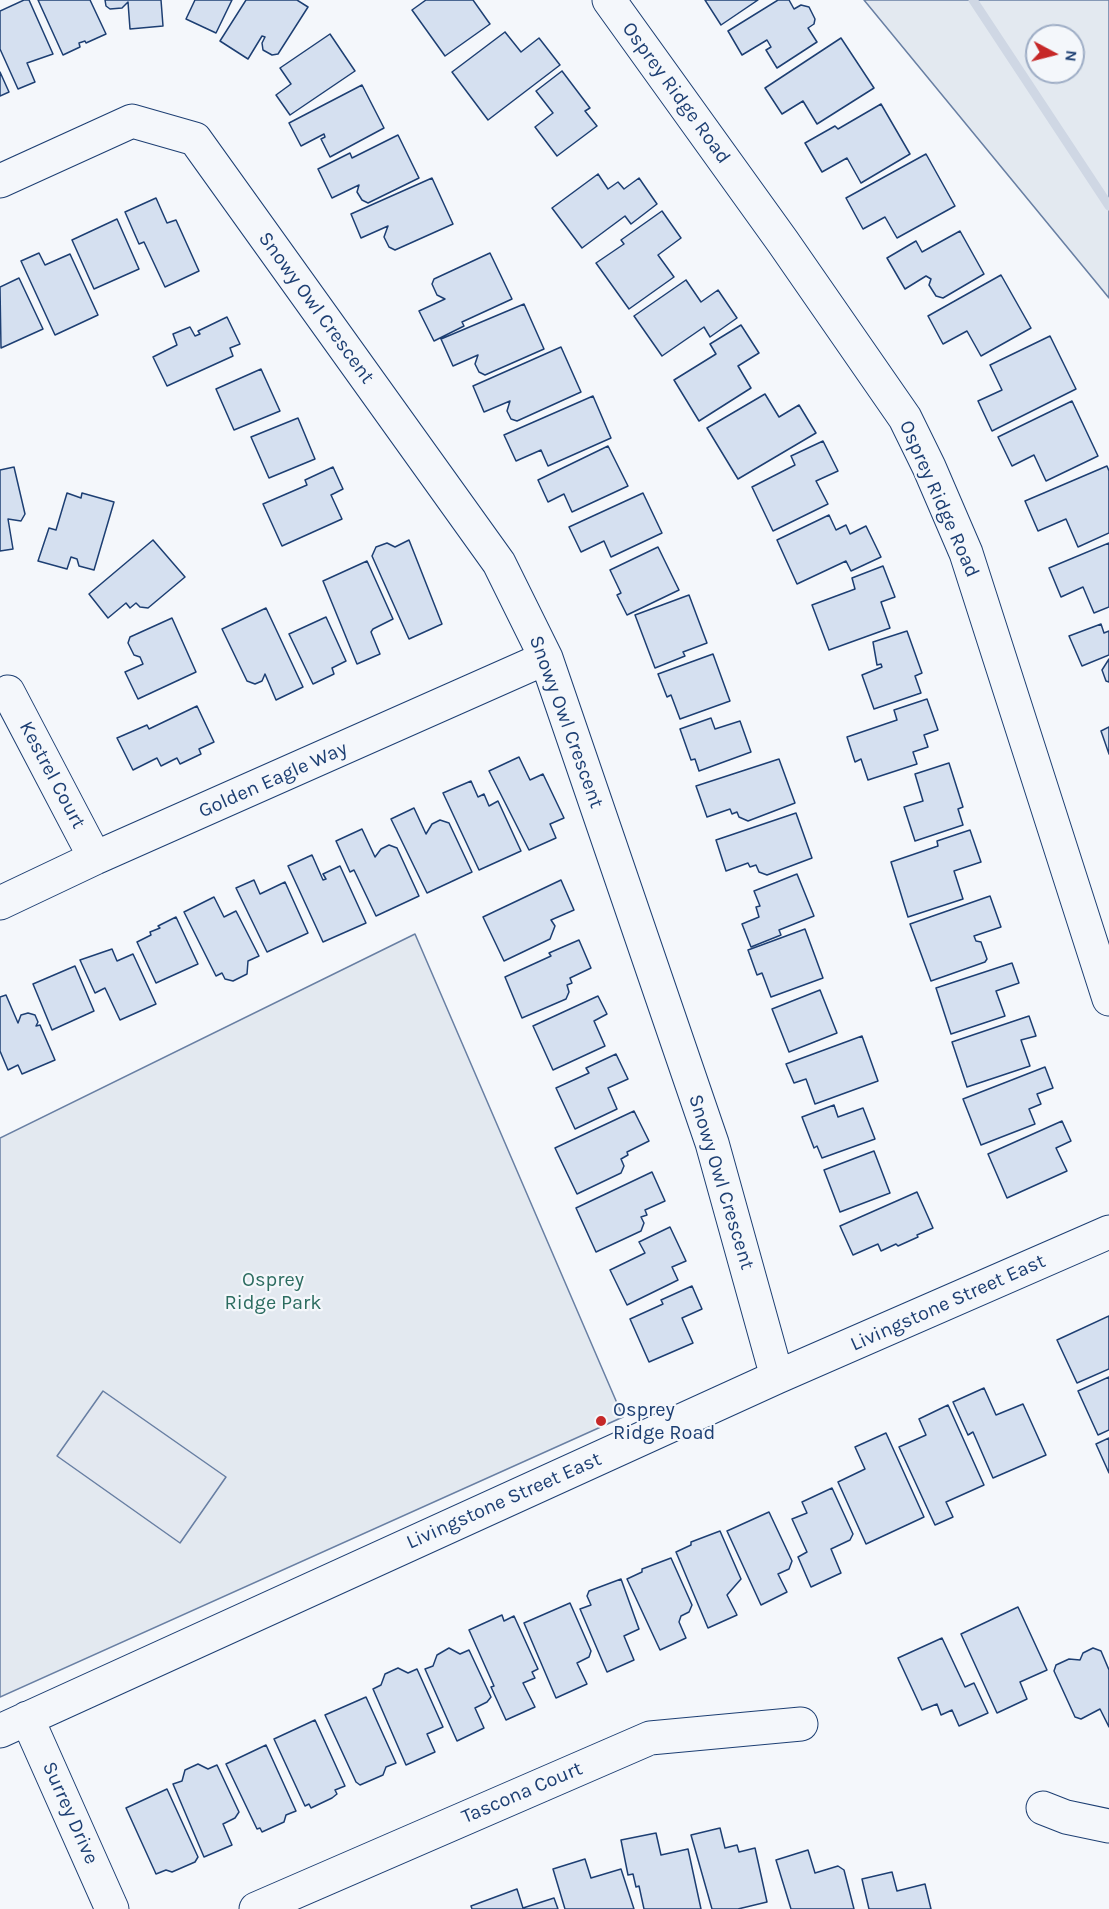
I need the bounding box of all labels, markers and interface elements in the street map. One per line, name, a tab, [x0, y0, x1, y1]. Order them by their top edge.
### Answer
street label: Osprey Ridge Road	[617, 18, 735, 168]
north arrow	[1025, 24, 1085, 84]
text: N	[1061, 49, 1082, 63]
street label: Snowy Owl Crescent	[253, 227, 379, 389]
street label: Osprey Ridge Road	[894, 417, 984, 581]
street label: Snowy Owl Crescent	[524, 632, 608, 812]
street label: Kestrel Court	[14, 717, 90, 833]
street label: Golden Eagle Way	[195, 736, 351, 824]
street label: Snowy Owl Crescent	[683, 1092, 759, 1272]
street label: Livingstone Street East	[847, 1249, 1049, 1357]
park label: Osprey Ridge Park	[225, 1268, 321, 1315]
place label: Osprey Ridge Road	[613, 1398, 715, 1445]
marker: Osprey Ridge Road	[594, 1414, 608, 1428]
street label: Livingstone Street East	[403, 1447, 605, 1555]
street label: Tascona Court	[458, 1757, 586, 1829]
street label: Surrey Drive	[37, 1758, 103, 1868]

